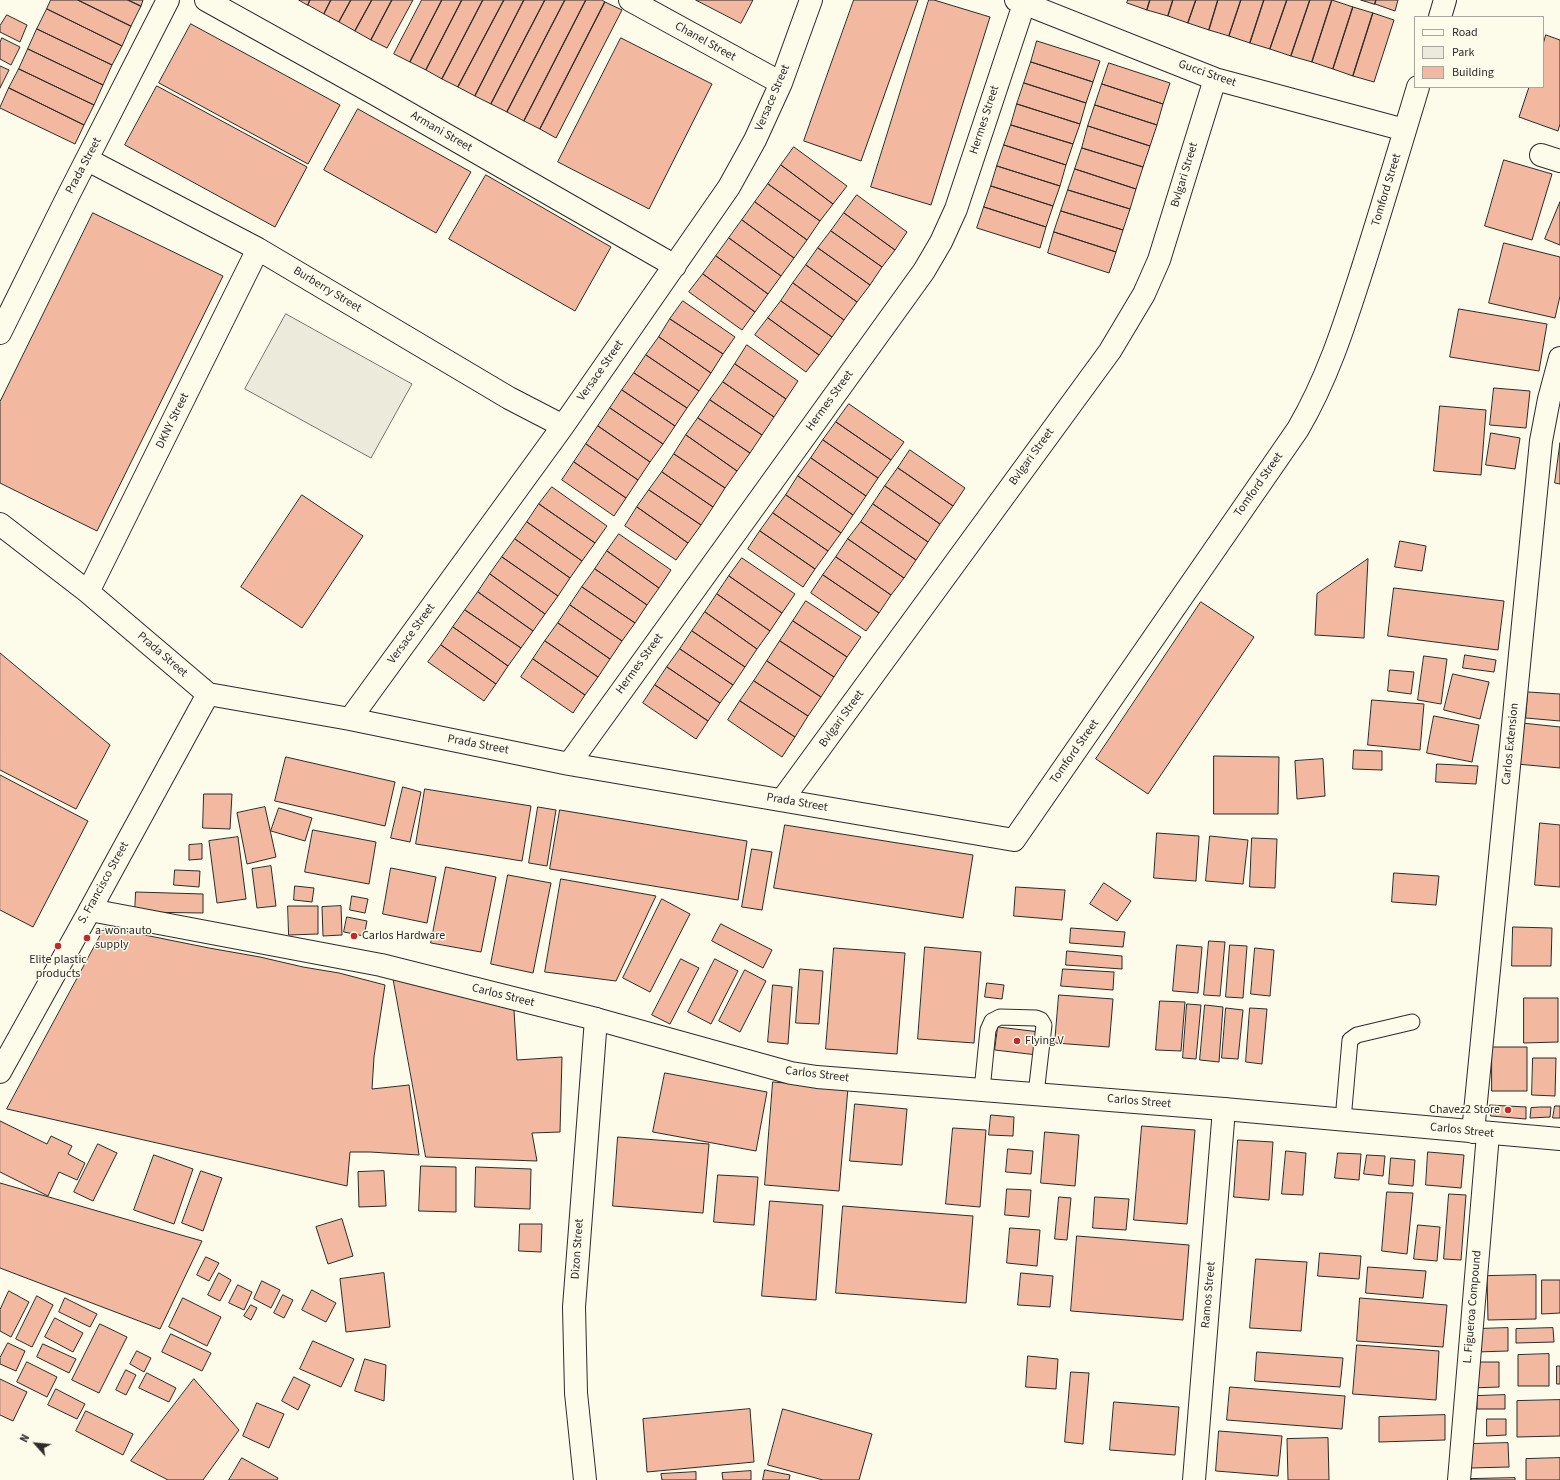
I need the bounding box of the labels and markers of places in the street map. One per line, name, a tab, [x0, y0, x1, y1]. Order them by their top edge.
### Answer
place label: a-won auto supply	[95, 924, 152, 952]
place label: Carlos Hardware	[362, 929, 445, 943]
marker: Carlos Hardware	[349, 931, 359, 941]
marker: a-won auto supply	[82, 933, 92, 943]
marker: Elite plastic products	[53, 941, 63, 951]
place label: Elite plastic products	[29, 953, 87, 981]
place label: Flying V	[1025, 1034, 1064, 1048]
marker: Flying V	[1012, 1036, 1022, 1046]
place label: Chavez2 Store	[1429, 1103, 1500, 1117]
marker: Chavez2 Store	[1503, 1105, 1513, 1115]

